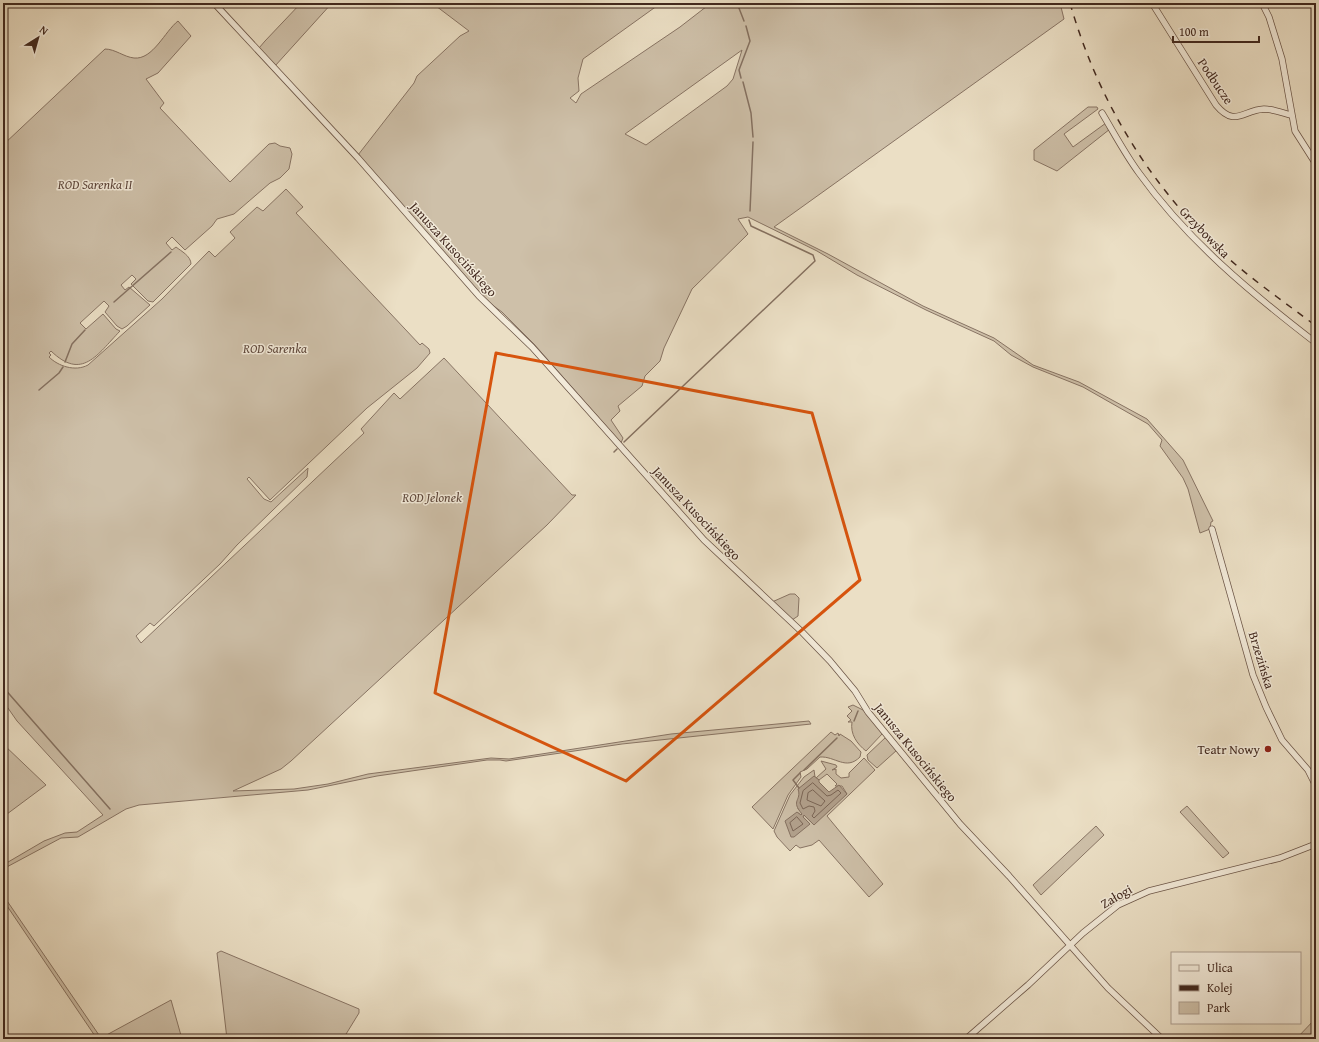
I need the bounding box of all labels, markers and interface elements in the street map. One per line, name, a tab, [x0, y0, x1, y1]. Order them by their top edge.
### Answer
north arrow	[18, 18, 58, 58]
scale bar	[1173, 18, 1259, 44]
text: N	[36, 21, 52, 39]
text: 100 m	[1179, 23, 1209, 40]
street label: Podbucze	[1193, 54, 1238, 108]
park label: ROD Sarenka II	[57, 175, 132, 194]
street label: Janusza Kusocińskiego	[404, 196, 502, 301]
street label: Grzybowska	[1175, 202, 1235, 263]
park label: ROD Sarenka	[242, 339, 307, 358]
street label: Janusza Kusocińskiego	[647, 461, 746, 565]
park label: ROD Jelonek	[401, 488, 462, 507]
street label: Brzezińska	[1244, 629, 1279, 692]
street label: Janusza Kusocińskiego	[868, 697, 962, 806]
place label: Teatr Nowy	[1198, 740, 1261, 759]
marker: Teatr Nowy	[1263, 744, 1273, 754]
street label: Załogi	[1097, 880, 1136, 913]
legend	[1171, 952, 1301, 1024]
text: Ulica	[1207, 959, 1233, 976]
text: Kolej	[1207, 979, 1232, 996]
text: Park	[1207, 999, 1231, 1016]

